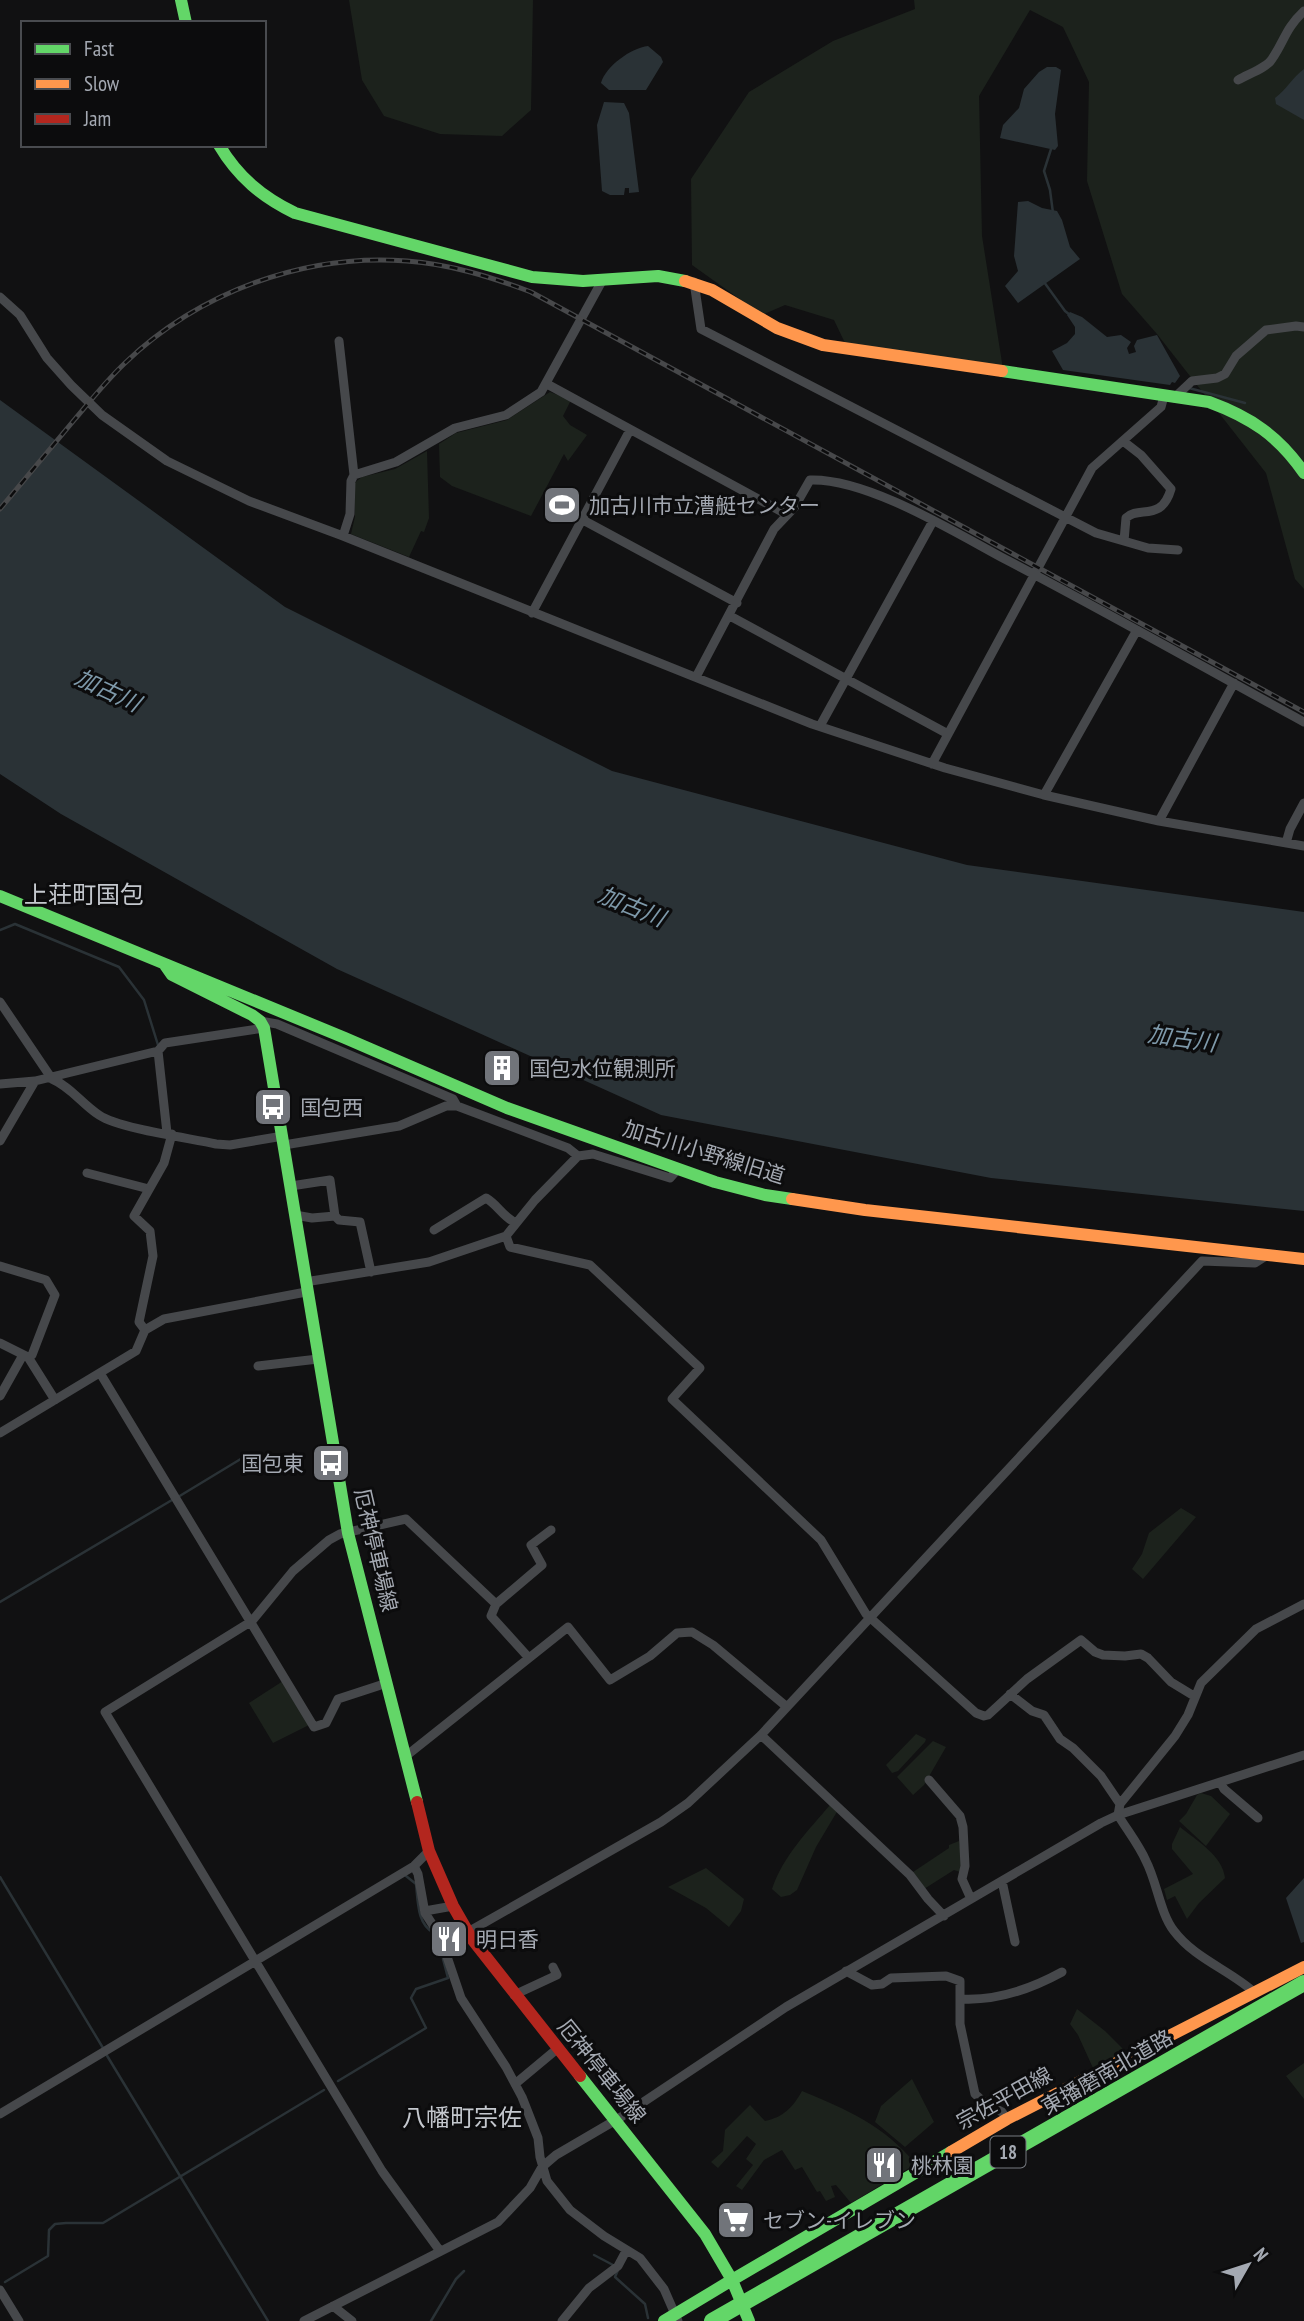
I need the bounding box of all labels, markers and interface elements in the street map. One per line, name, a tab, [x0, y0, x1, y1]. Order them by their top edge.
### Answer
legend	[21, 21, 266, 147]
text: Fast	[84, 35, 114, 62]
text: Slow	[84, 70, 120, 97]
text: Jam	[83, 105, 111, 132]
sports icon: 加古川市立漕艇センター	[541, 484, 583, 526]
place label: 加古川市立漕艇センター	[589, 492, 820, 519]
water label: 加古川	[71, 662, 148, 719]
district label: 上荘町国包	[24, 879, 144, 910]
water label: 加古川	[595, 880, 672, 933]
water label: 加古川	[1146, 1019, 1221, 1058]
building icon: 国包水位観測所	[481, 1047, 523, 1089]
place label: 国包水位観測所	[529, 1055, 676, 1082]
bus stop icon: 国包西	[252, 1086, 294, 1128]
place label: 国包西	[300, 1094, 363, 1121]
street label: 加古川小野線旧道	[620, 1115, 788, 1189]
bus stop icon: 国包東	[310, 1442, 352, 1484]
place label: 国包東	[241, 1450, 304, 1477]
street label: 厄神停車場線	[349, 1486, 403, 1614]
restaurant icon: 明日香	[428, 1918, 470, 1960]
place label: 明日香	[476, 1926, 539, 1953]
street label: 厄神停車場線	[552, 2014, 652, 2128]
street label: 東播磨南北道路	[1037, 2024, 1177, 2120]
street label: 宗佐平田線	[952, 2061, 1056, 2135]
district label: 八幡町宗佐	[402, 2102, 522, 2133]
road number: 18	[990, 2136, 1026, 2168]
restaurant icon: 桃林園	[863, 2144, 905, 2186]
place label: 桃林園	[911, 2152, 974, 2179]
supermarket icon: セブン-イレブン	[715, 2199, 757, 2241]
place label: セブン-イレブン	[763, 2207, 916, 2234]
north arrow	[1213, 2230, 1283, 2300]
text: N	[1249, 2243, 1274, 2266]

